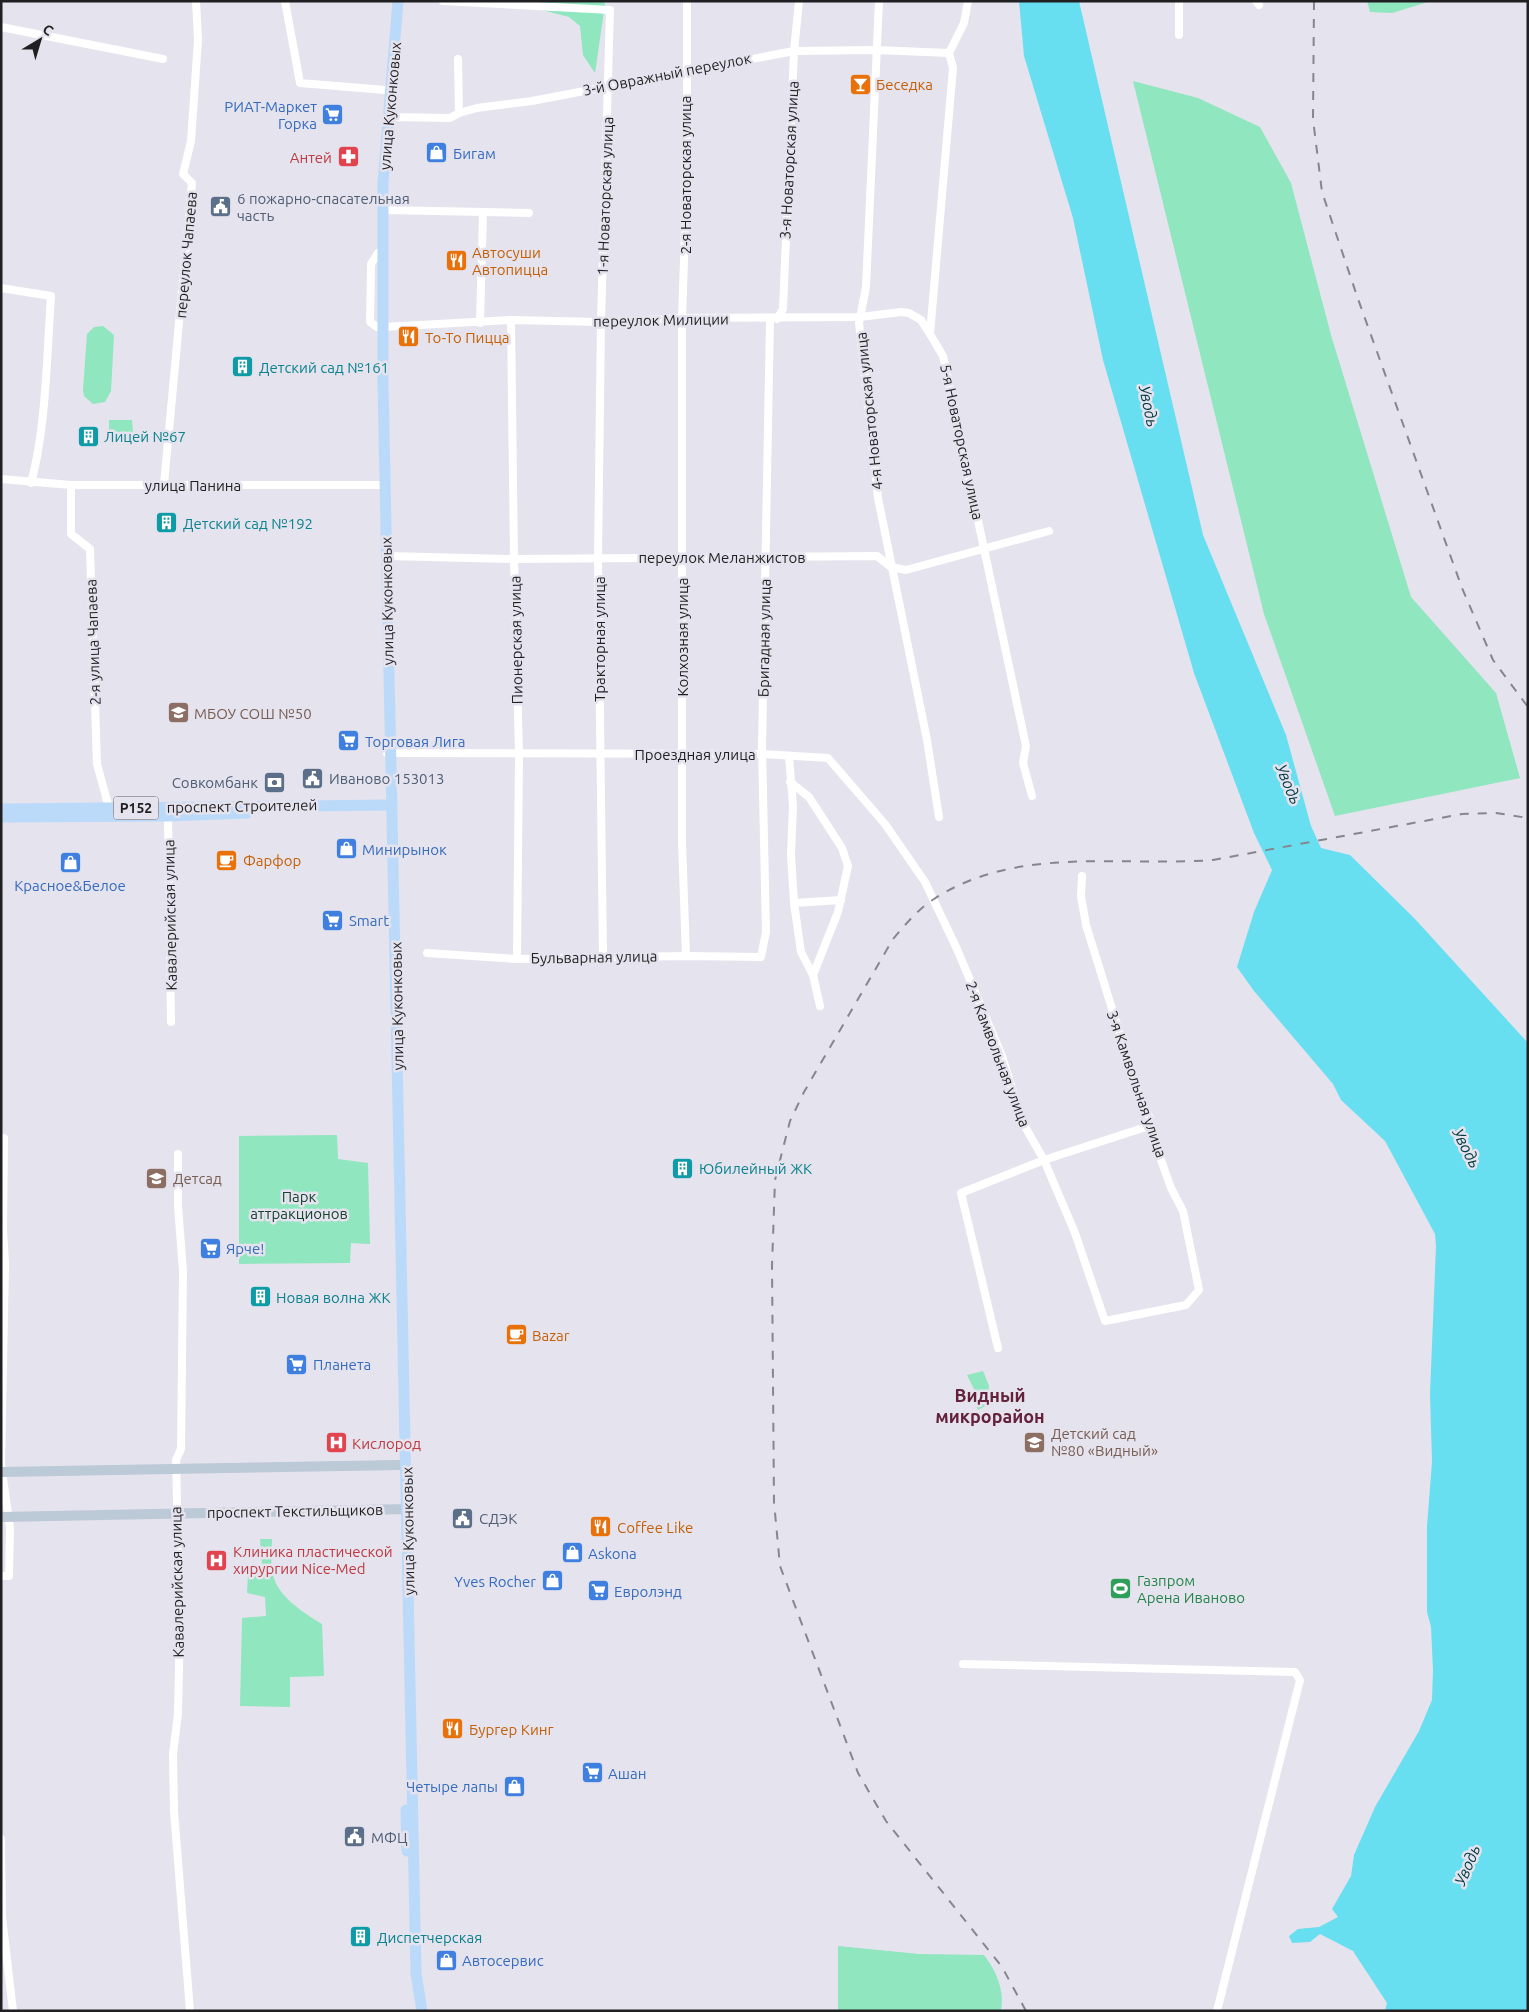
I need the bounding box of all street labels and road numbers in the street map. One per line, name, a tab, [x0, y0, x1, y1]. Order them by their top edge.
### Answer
street label: улица Куконковых	[376, 41, 404, 171]
street label: 3-й Овражный переулок	[581, 49, 753, 99]
street label: 3-я Новаторская улица	[776, 80, 802, 240]
street label: 2-я Новаторская улица	[677, 96, 694, 254]
street label: 1-я Новаторская улица	[594, 116, 616, 276]
street label: переулок Чапаева	[172, 191, 200, 319]
street label: переулок Милиции	[593, 310, 729, 330]
street label: 4-я Новаторская улица	[852, 331, 886, 491]
street label: 5-я Новаторская улица	[937, 363, 987, 521]
street label: улица Панина	[145, 477, 241, 494]
street label: улица Куконковых	[377, 536, 397, 665]
street label: переулок Меланжистов	[638, 549, 806, 566]
street label: Пионерская улица	[506, 575, 526, 705]
street label: Тракторная улица	[591, 576, 608, 702]
street label: Колхозная улица	[674, 578, 691, 696]
street label: 2-я улица Чапаева	[82, 579, 104, 705]
street label: Бригадная улица	[754, 579, 774, 697]
street label: Проездная улица	[634, 746, 756, 763]
road number: Р152	[114, 796, 158, 820]
street label: проспект Строителей	[166, 796, 318, 816]
street label: Кавалерийская улица	[160, 839, 180, 991]
street label: улица Куконковых	[387, 941, 407, 1070]
street label: Бульварная улица	[531, 947, 657, 967]
street label: 2-я Камвольная улица	[962, 979, 1034, 1129]
street label: 3-я Камвольная улица	[1104, 1008, 1170, 1160]
street label: улица Куконковых	[398, 1466, 418, 1595]
street label: проспект Текстильщиков	[207, 1501, 383, 1521]
street label: Кавалерийская улица	[167, 1506, 187, 1658]

